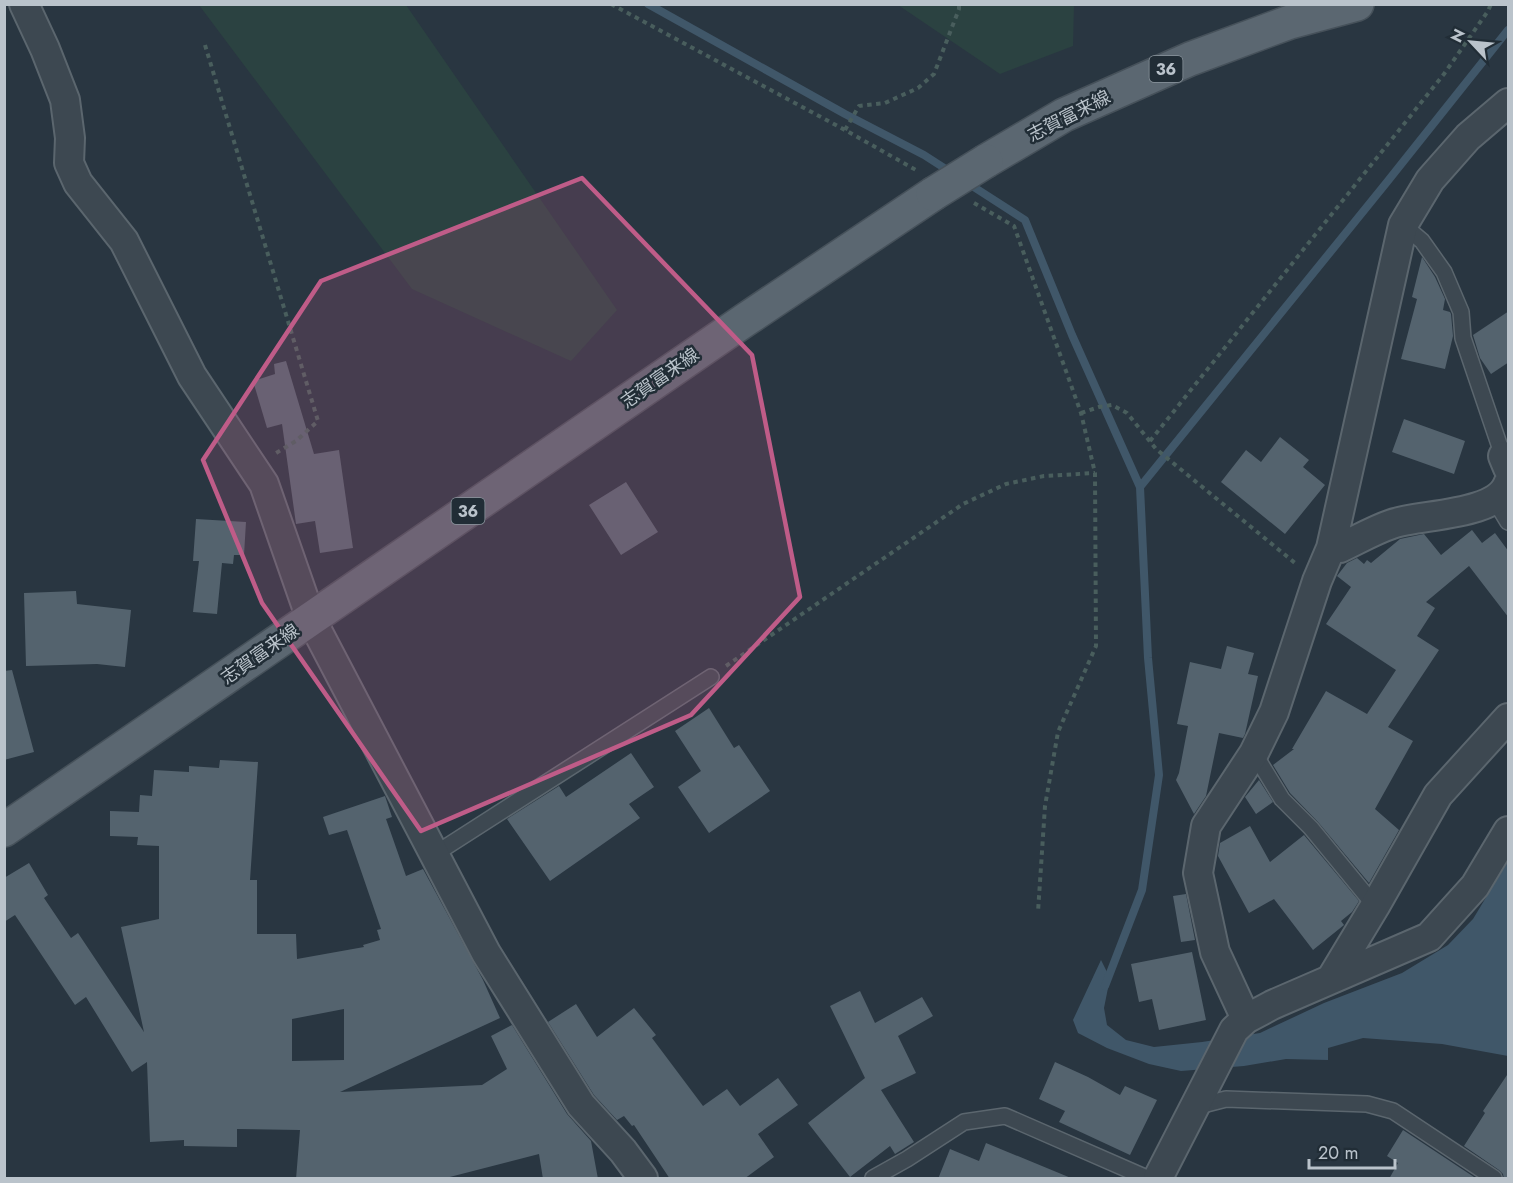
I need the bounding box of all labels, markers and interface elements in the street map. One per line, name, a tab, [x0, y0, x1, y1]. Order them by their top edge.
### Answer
north arrow	[1441, 12, 1501, 72]
text: N	[1445, 25, 1471, 46]
road number: 36	[1150, 56, 1182, 82]
street label: 志賀富来線	[1023, 84, 1115, 148]
street label: 志賀富来線	[616, 342, 704, 414]
road number: 36	[452, 498, 484, 524]
street label: 志賀富来線	[216, 618, 304, 690]
scale bar	[1309, 1132, 1394, 1170]
text: 20 m	[1318, 1140, 1358, 1166]

